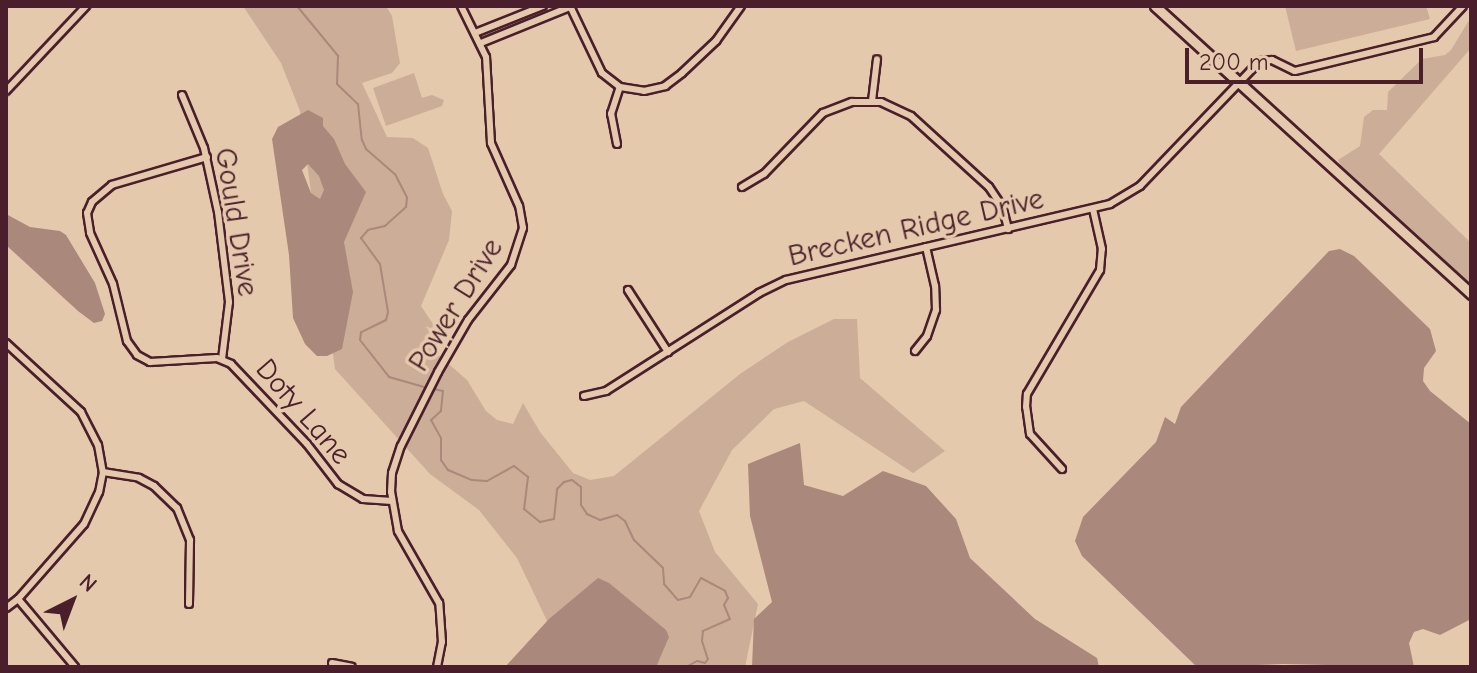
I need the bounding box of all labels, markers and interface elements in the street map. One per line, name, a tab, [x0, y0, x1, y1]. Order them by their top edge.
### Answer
scale bar	[1189, 32, 1427, 82]
text: 200 m	[1199, 48, 1269, 76]
street label: Gould Drive	[207, 145, 265, 299]
street label: Brecken Ridge Drive	[785, 181, 1047, 275]
street label: Power Drive	[401, 232, 511, 378]
street label: Doty Lane	[247, 352, 359, 472]
north arrow	[32, 561, 112, 641]
text: N	[74, 569, 102, 598]

